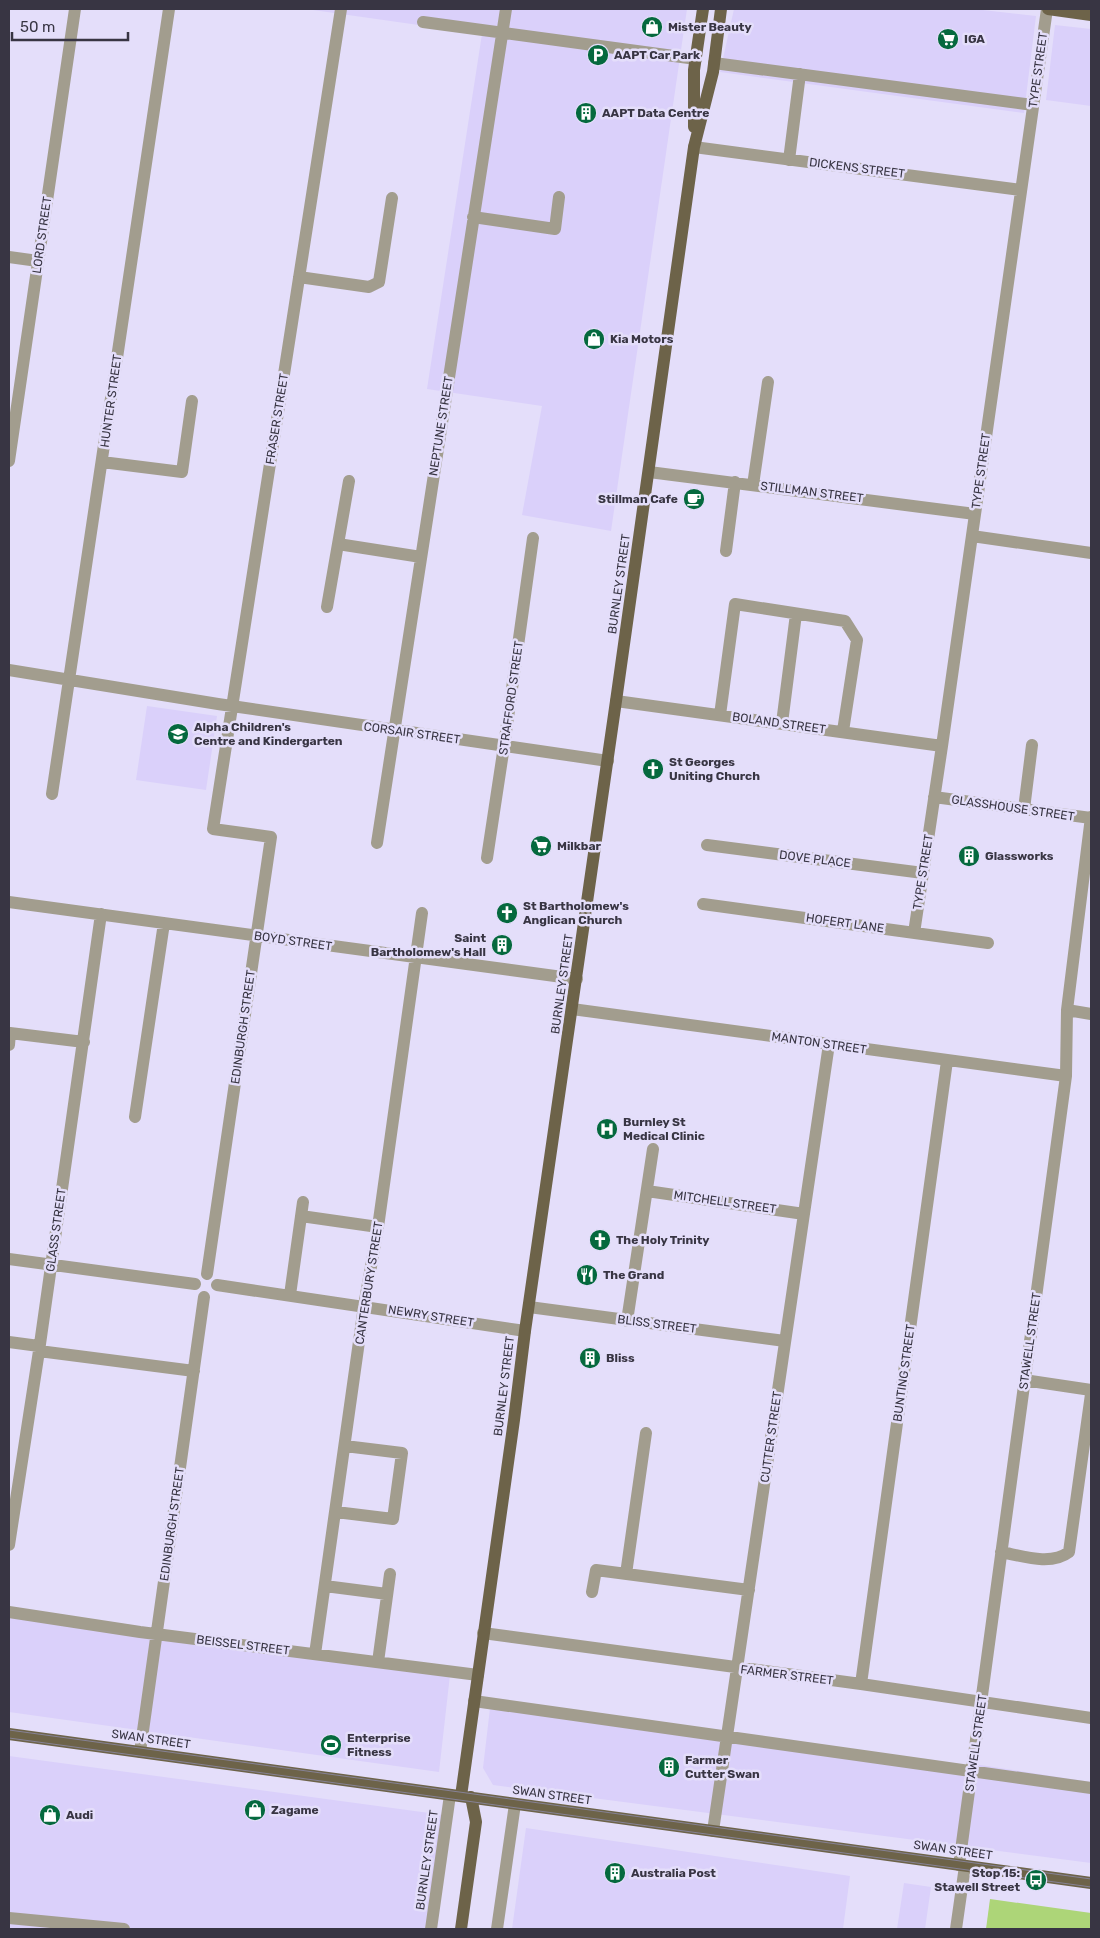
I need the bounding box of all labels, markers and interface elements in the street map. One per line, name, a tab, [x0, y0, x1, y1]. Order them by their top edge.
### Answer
scale bar	[12, 10, 129, 42]
shop icon: Mister Beauty	[640, 15, 664, 39]
text: 50 m	[20, 18, 55, 36]
place label: Mister Beauty	[668, 20, 752, 34]
supermarket icon: IGA	[936, 27, 960, 51]
street label: TYPE STREET	[1026, 31, 1050, 109]
place label: IGA	[964, 32, 985, 46]
parking icon: AAPT Car Park	[586, 43, 610, 67]
place label: AAPT Car Park	[614, 48, 700, 62]
building icon: AAPT Data Centre	[574, 101, 598, 125]
place label: AAPT Data Centre	[602, 106, 709, 120]
street label: DICKENS STREET	[808, 155, 906, 181]
street label: LORD STREET	[30, 196, 54, 274]
shop icon: Kia Motors	[582, 327, 606, 351]
place label: Kia Motors	[610, 332, 674, 346]
street label: HUNTER STREET	[98, 353, 124, 449]
street label: FRASER STREET	[263, 372, 291, 466]
street label: NEPTUNE STREET	[426, 375, 456, 477]
street label: TYPE STREET	[969, 432, 993, 510]
street label: STILLMAN STREET	[760, 479, 864, 505]
cafe icon: Stillman Cafe	[682, 487, 706, 511]
place label: Stillman Cafe	[598, 492, 678, 506]
street label: BURNLEY STREET	[605, 533, 633, 635]
street label: STRAFFORD STREET	[496, 640, 526, 756]
street label: BOLAND STREET	[731, 710, 827, 736]
street label: CORSAIR STREET	[363, 719, 461, 747]
place label: Alpha Children's Centre and Kindergarten	[194, 720, 343, 748]
school or university icon: Alpha Children's Centre and Kindergarten	[166, 722, 190, 746]
place label: St Georges Uniting Church	[669, 755, 760, 783]
church icon: St Georges Uniting Church	[641, 757, 665, 781]
street label: GLASSHOUSE STREET	[951, 792, 1076, 824]
street label: TYPE STREET	[910, 833, 936, 911]
supermarket icon: Milkbar	[529, 834, 553, 858]
place label: Milkbar	[557, 839, 601, 853]
building icon: Glassworks	[957, 844, 981, 868]
street label: DOVE PLACE	[778, 848, 852, 870]
place label: Glassworks	[985, 849, 1054, 863]
place label: St Bartholomew's Anglican Church	[523, 899, 629, 927]
church icon: St Bartholomew's Anglican Church	[495, 901, 519, 925]
street label: HOFERT LANE	[805, 911, 885, 935]
street label: BOYD STREET	[253, 929, 333, 953]
place label: Saint Bartholomew's Hall	[371, 931, 486, 959]
building icon: Saint Bartholomew's Hall	[490, 933, 514, 957]
street label: BURNLEY STREET	[548, 933, 576, 1035]
street label: EDINBURGH STREET	[228, 969, 258, 1085]
street label: MANTON STREET	[771, 1029, 867, 1057]
place label: Burnley St Medical Clinic	[623, 1115, 705, 1143]
hospital icon: Burnley St Medical Clinic	[595, 1117, 619, 1141]
street label: GLASS STREET	[43, 1187, 69, 1273]
street label: MITCHELL STREET	[673, 1188, 777, 1216]
street label: CANTERBURY STREET	[352, 1220, 386, 1346]
church icon: The Holy Trinity	[588, 1228, 612, 1252]
place label: The Holy Trinity	[616, 1233, 709, 1247]
restaurant icon: The Grand	[575, 1263, 599, 1287]
place label: The Grand	[603, 1268, 664, 1282]
street label: STAWELL STREET	[1016, 1292, 1044, 1390]
street label: NEWRY STREET	[387, 1302, 475, 1330]
street label: BLISS STREET	[617, 1312, 697, 1336]
street label: BUNTING STREET	[890, 1323, 918, 1423]
street label: BURNLEY STREET	[491, 1335, 517, 1437]
building icon: Bliss	[578, 1346, 602, 1370]
place label: Bliss	[606, 1351, 635, 1365]
street label: CUTTER STREET	[758, 1390, 784, 1484]
street label: EDINBURGH STREET	[157, 1466, 187, 1582]
street label: BEISSEL STREET	[196, 1632, 290, 1658]
street label: FARMER STREET	[740, 1662, 834, 1688]
street label: STAWELL STREET	[962, 1694, 990, 1792]
street label: SWAN STREET	[111, 1727, 191, 1751]
place label: Enterprise Fitness	[347, 1731, 411, 1759]
sports icon: Enterprise Fitness	[319, 1733, 343, 1757]
place label: Farmer Cutter Swan	[685, 1753, 760, 1781]
building icon: Farmer Cutter Swan	[657, 1755, 681, 1779]
street label: SWAN STREET	[512, 1783, 592, 1807]
shop icon: Zagame	[243, 1798, 267, 1822]
shop icon: Audi	[38, 1803, 62, 1827]
place label: Zagame	[271, 1803, 319, 1817]
place label: Audi	[66, 1808, 93, 1822]
street label: BURNLEY STREET	[413, 1809, 441, 1911]
street label: SWAN STREET	[913, 1838, 993, 1862]
building icon: Australia Post	[603, 1861, 627, 1885]
place label: Australia Post	[631, 1866, 716, 1880]
place label: Stop 15: Stawell Street	[934, 1866, 1020, 1894]
bus stop icon: Stop 15: Stawell Street	[1024, 1868, 1048, 1892]

